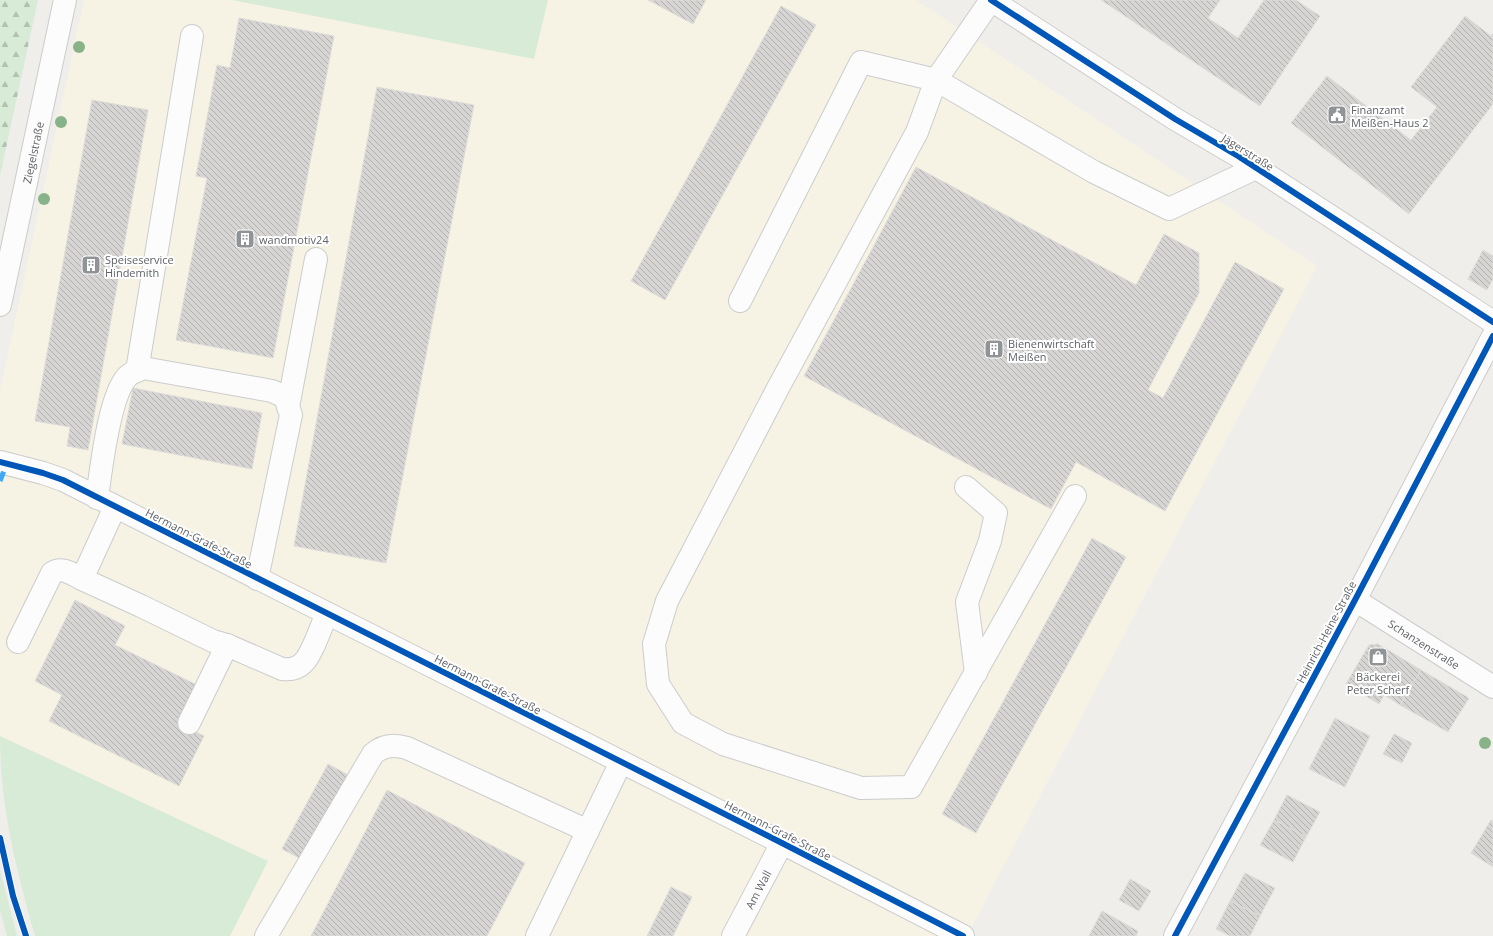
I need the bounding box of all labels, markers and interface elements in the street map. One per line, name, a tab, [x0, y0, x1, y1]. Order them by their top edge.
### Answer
place label: Finanzamt Meißen-Haus 2	[1351, 102, 1429, 130]
public building icon: Finanzamt Meißen-Haus 2	[1326, 104, 1348, 126]
street label: Ziegelstraße	[19, 120, 46, 185]
street label: Jägerstraße	[1218, 130, 1277, 174]
building icon: wandmotiv24	[234, 228, 256, 250]
place label: wandmotiv24	[259, 232, 329, 247]
place label: Speiseservice Hindemith	[105, 252, 174, 280]
building icon: Speiseservice Hindemith	[80, 254, 102, 276]
place label: Bienenwirtschaft Meißen	[1008, 336, 1095, 364]
building icon: Bienenwirtschaft Meißen	[983, 338, 1005, 360]
street label: Hermann-Grafe-Straße	[143, 505, 255, 571]
street label: Heinrich-Heine-Straße	[1293, 578, 1359, 686]
street label: Schanzenstraße	[1386, 616, 1463, 672]
shop icon: Bäckerei Peter Scherf	[1367, 646, 1389, 668]
street label: Hermann-Grafe-Straße	[432, 651, 544, 717]
place label: Bäckerei Peter Scherf	[1347, 669, 1411, 697]
street label: Hermann-Grafe-Straße	[722, 797, 834, 863]
street label: Am Wall	[741, 867, 774, 911]

